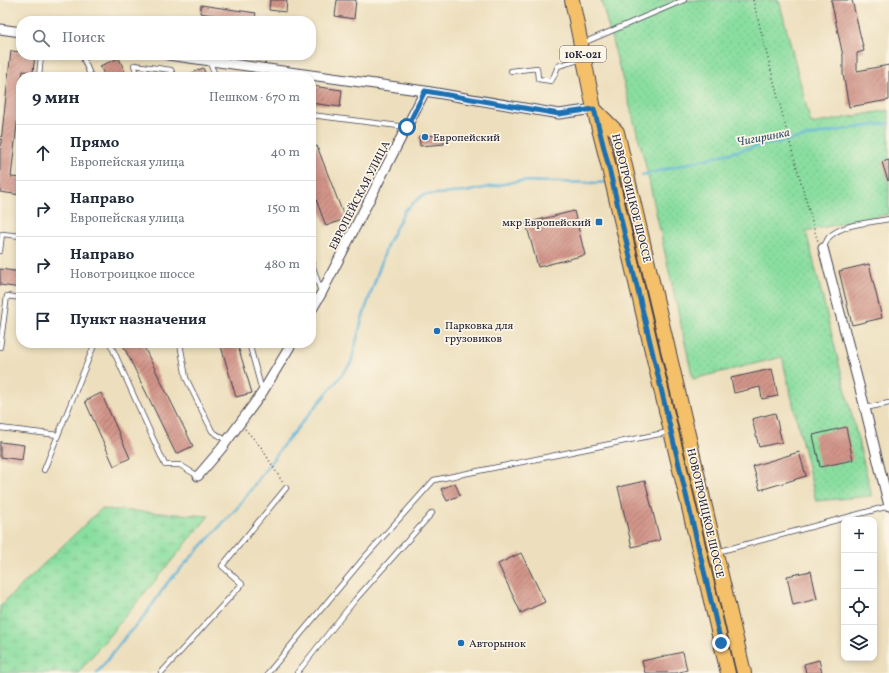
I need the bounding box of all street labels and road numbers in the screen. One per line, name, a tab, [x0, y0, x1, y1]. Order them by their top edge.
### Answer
road number: 10К-021	[560, 46, 606, 62]
street label: НОВОТРОИЦКОЕ ШОССЕ	[607, 132, 654, 265]
street label: ЕВРОПЕЙСКАЯ УЛИЦА	[326, 138, 395, 253]
street label: НОВОТРОИЦКОЕ ШОССЕ	[682, 447, 727, 580]

